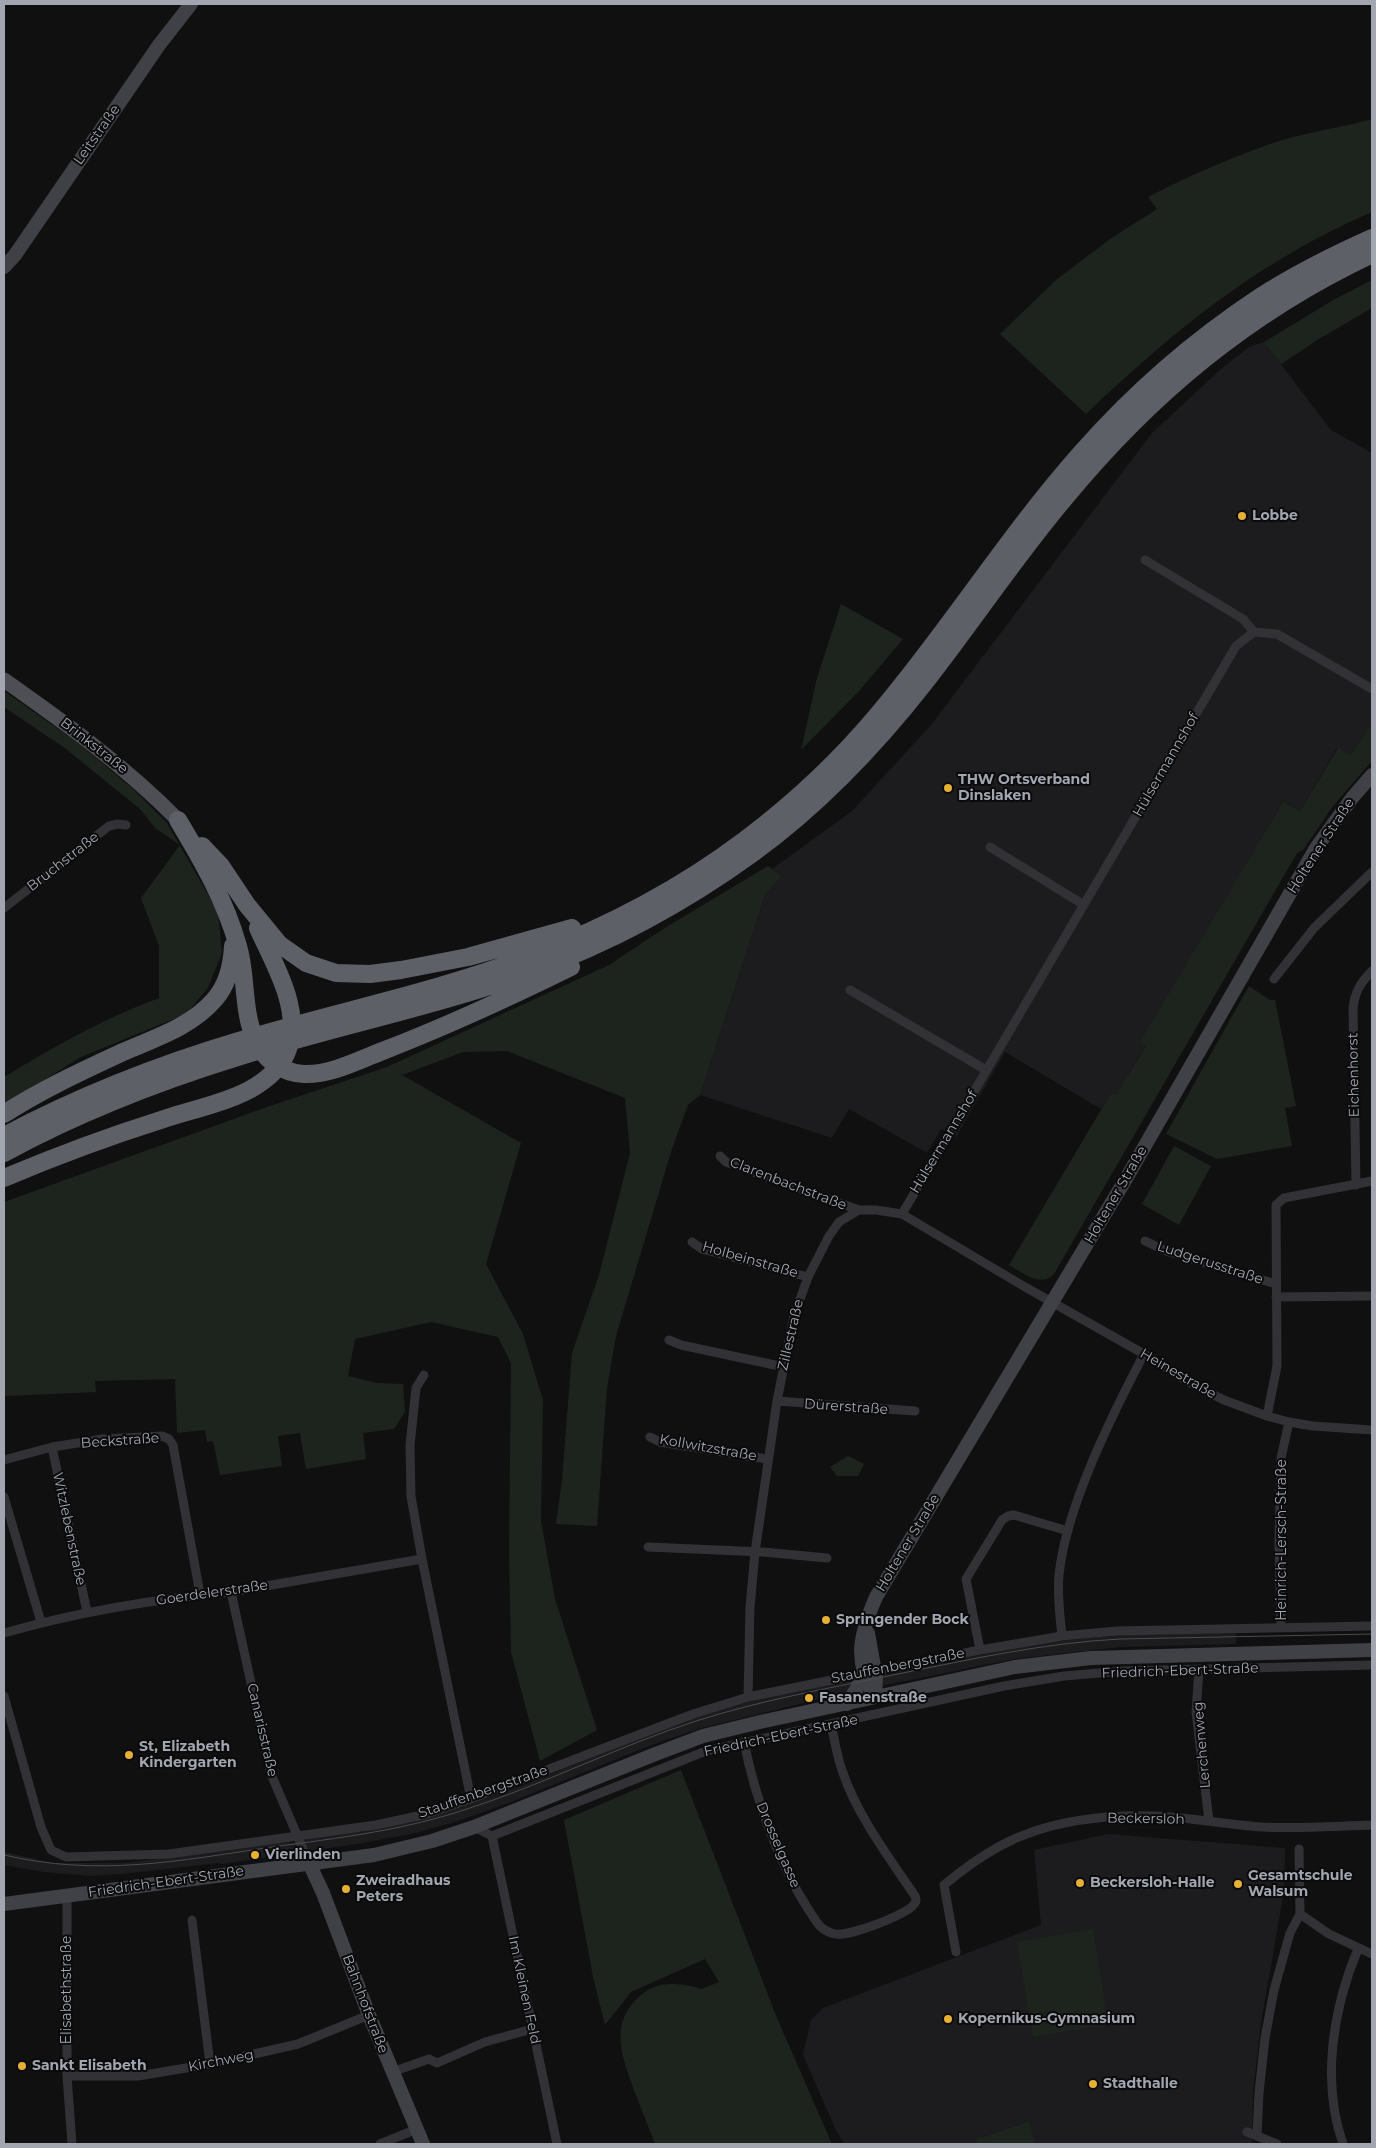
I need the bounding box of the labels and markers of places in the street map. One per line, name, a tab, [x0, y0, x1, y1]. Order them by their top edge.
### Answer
place label: Lobbe	[1252, 508, 1298, 524]
marker: Lobbe	[1236, 510, 1248, 522]
place label: THW Ortsverband Dinslaken	[958, 772, 1090, 804]
marker: THW Ortsverband Dinslaken	[942, 782, 954, 794]
place label: Springender Bock	[836, 1612, 969, 1628]
marker: Springender Bock	[820, 1614, 832, 1626]
place label: Fasanenstraße	[819, 1690, 927, 1706]
marker: Fasanenstraße	[803, 1692, 815, 1704]
place label: St, Elizabeth Kindergarten	[139, 1739, 237, 1771]
marker: St, Elizabeth Kindergarten	[123, 1749, 135, 1761]
place label: Vierlinden	[265, 1847, 341, 1863]
marker: Vierlinden	[249, 1849, 261, 1861]
place label: Gesamtschule Walsum	[1248, 1868, 1352, 1900]
place label: Zweiradhaus Peters	[356, 1873, 450, 1905]
place label: Beckersloh-Halle	[1090, 1875, 1215, 1891]
marker: Beckersloh-Halle	[1074, 1877, 1086, 1889]
marker: Gesamtschule Walsum	[1232, 1878, 1244, 1890]
marker: Zweiradhaus Peters	[340, 1883, 352, 1895]
place label: Kopernikus-Gymnasium	[958, 2011, 1135, 2027]
marker: Kopernikus-Gymnasium	[942, 2013, 954, 2025]
place label: Sankt Elisabeth	[32, 2058, 147, 2074]
marker: Sankt Elisabeth	[16, 2060, 28, 2072]
place label: Stadthalle	[1103, 2076, 1178, 2092]
marker: Stadthalle	[1087, 2078, 1099, 2090]

